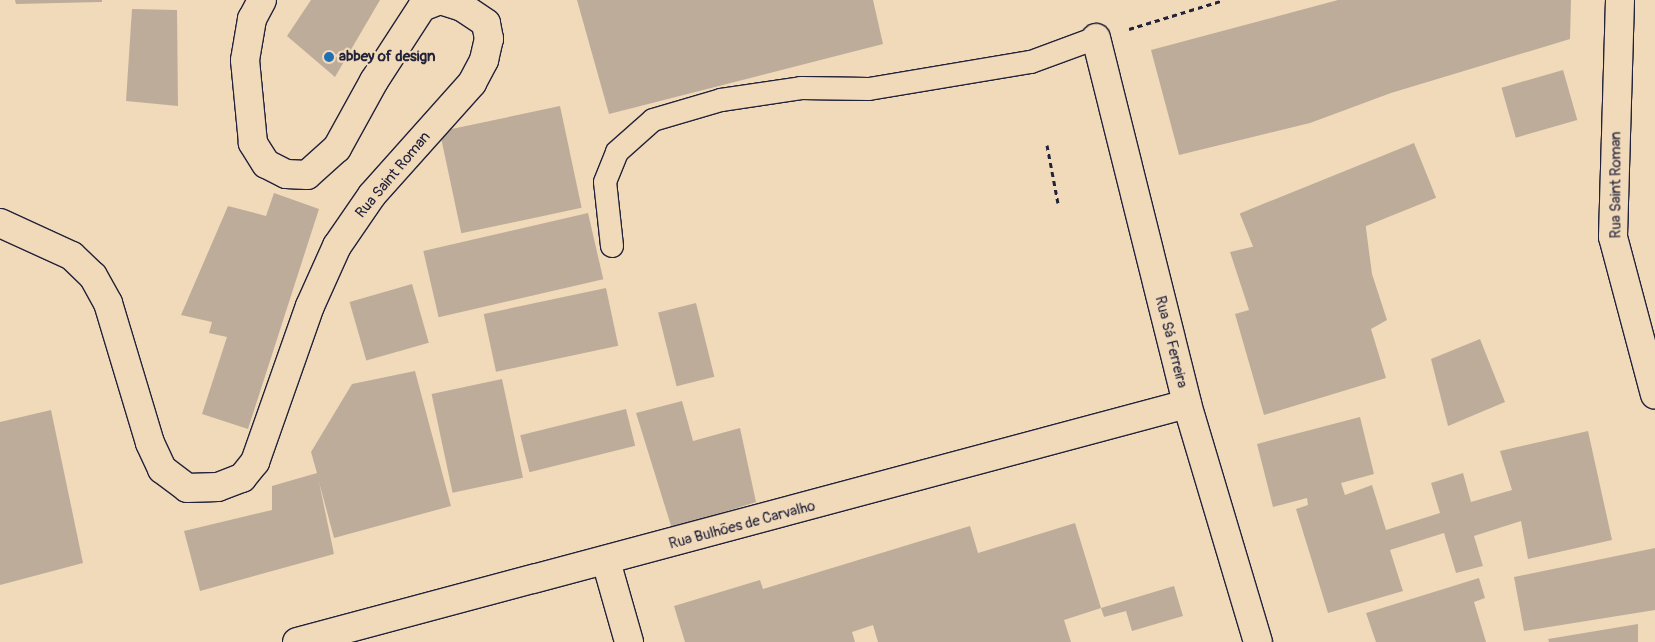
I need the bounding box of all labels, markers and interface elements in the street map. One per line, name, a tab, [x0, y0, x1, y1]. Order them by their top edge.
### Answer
place label: abbey of design	[339, 48, 435, 66]
marker: abbey of design	[323, 51, 335, 63]
street label: Rua Saint Roman	[352, 128, 434, 222]
street label: Rua Saint Roman	[1607, 132, 1625, 238]
street label: Rua Sá Ferreira	[1151, 294, 1191, 390]
street label: Rua Bulhões de Carvalho	[667, 497, 817, 553]

